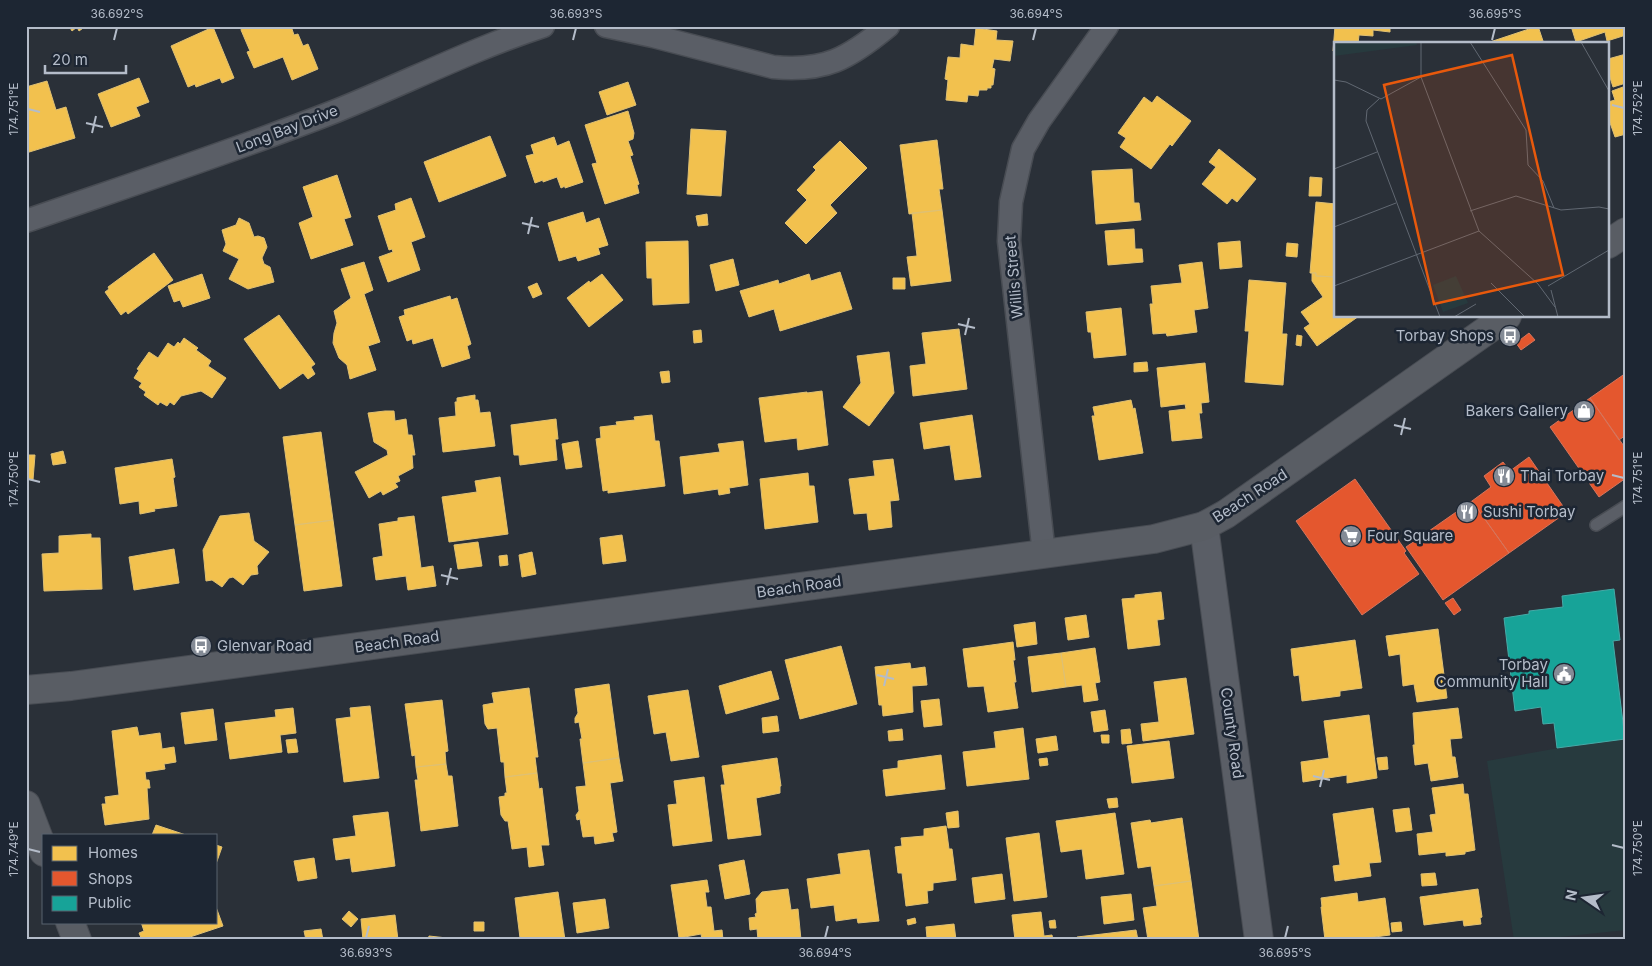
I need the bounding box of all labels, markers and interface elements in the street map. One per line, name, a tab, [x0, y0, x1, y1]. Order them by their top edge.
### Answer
text: 36.692°S	[91, 6, 144, 21]
text: 36.693°S	[550, 6, 603, 21]
text: 36.694°S	[1009, 6, 1063, 21]
text: 36.695°S	[1469, 6, 1522, 21]
scale bar	[45, 42, 126, 74]
inset map	[1334, 42, 1610, 318]
text: 20 m	[52, 50, 88, 69]
text: 174.752°E	[1630, 80, 1645, 136]
text: 174.751°E	[6, 82, 21, 136]
street label: Long Bay Drive	[233, 100, 340, 157]
street label: Willis Street	[1000, 234, 1027, 320]
bus stop icon: Torbay Shops	[1498, 324, 1522, 348]
place label: Torbay Shops	[1396, 326, 1494, 345]
shop icon: Bakers Gallery	[1572, 399, 1596, 423]
place label: Bakers Gallery	[1465, 401, 1569, 420]
text: 174.750°E	[6, 451, 21, 507]
text: 174.751°E	[1630, 451, 1645, 505]
street label: Beach Road	[1209, 464, 1291, 527]
restaurant icon: Thai Torbay	[1492, 464, 1516, 488]
place label: Thai Torbay	[1520, 466, 1605, 485]
restaurant icon: Sushi Torbay	[1455, 500, 1479, 524]
place label: Sushi Torbay	[1483, 502, 1576, 521]
supermarket icon: Four Square	[1339, 524, 1363, 548]
place label: Four Square	[1367, 526, 1453, 545]
street label: Beach Road	[756, 571, 842, 602]
street label: Beach Road	[354, 626, 440, 657]
bus stop icon: Glenvar Road	[189, 634, 213, 658]
place label: Glenvar Road	[217, 636, 312, 655]
place label: Torbay Community Hall	[1436, 655, 1549, 691]
public building icon: Torbay Community Hall	[1552, 662, 1576, 686]
street label: County Road	[1217, 686, 1248, 780]
text: 174.750°E	[1630, 820, 1645, 876]
text: 174.749°E	[6, 821, 21, 877]
legend	[42, 834, 218, 924]
text: Homes	[88, 843, 138, 862]
text: Shops	[88, 869, 133, 888]
north arrow	[1560, 874, 1610, 924]
text: N	[1561, 888, 1580, 902]
text: Public	[88, 893, 131, 912]
text: 36.693°S	[340, 945, 393, 960]
text: 36.694°S	[798, 945, 852, 960]
text: 36.695°S	[1259, 945, 1312, 960]

